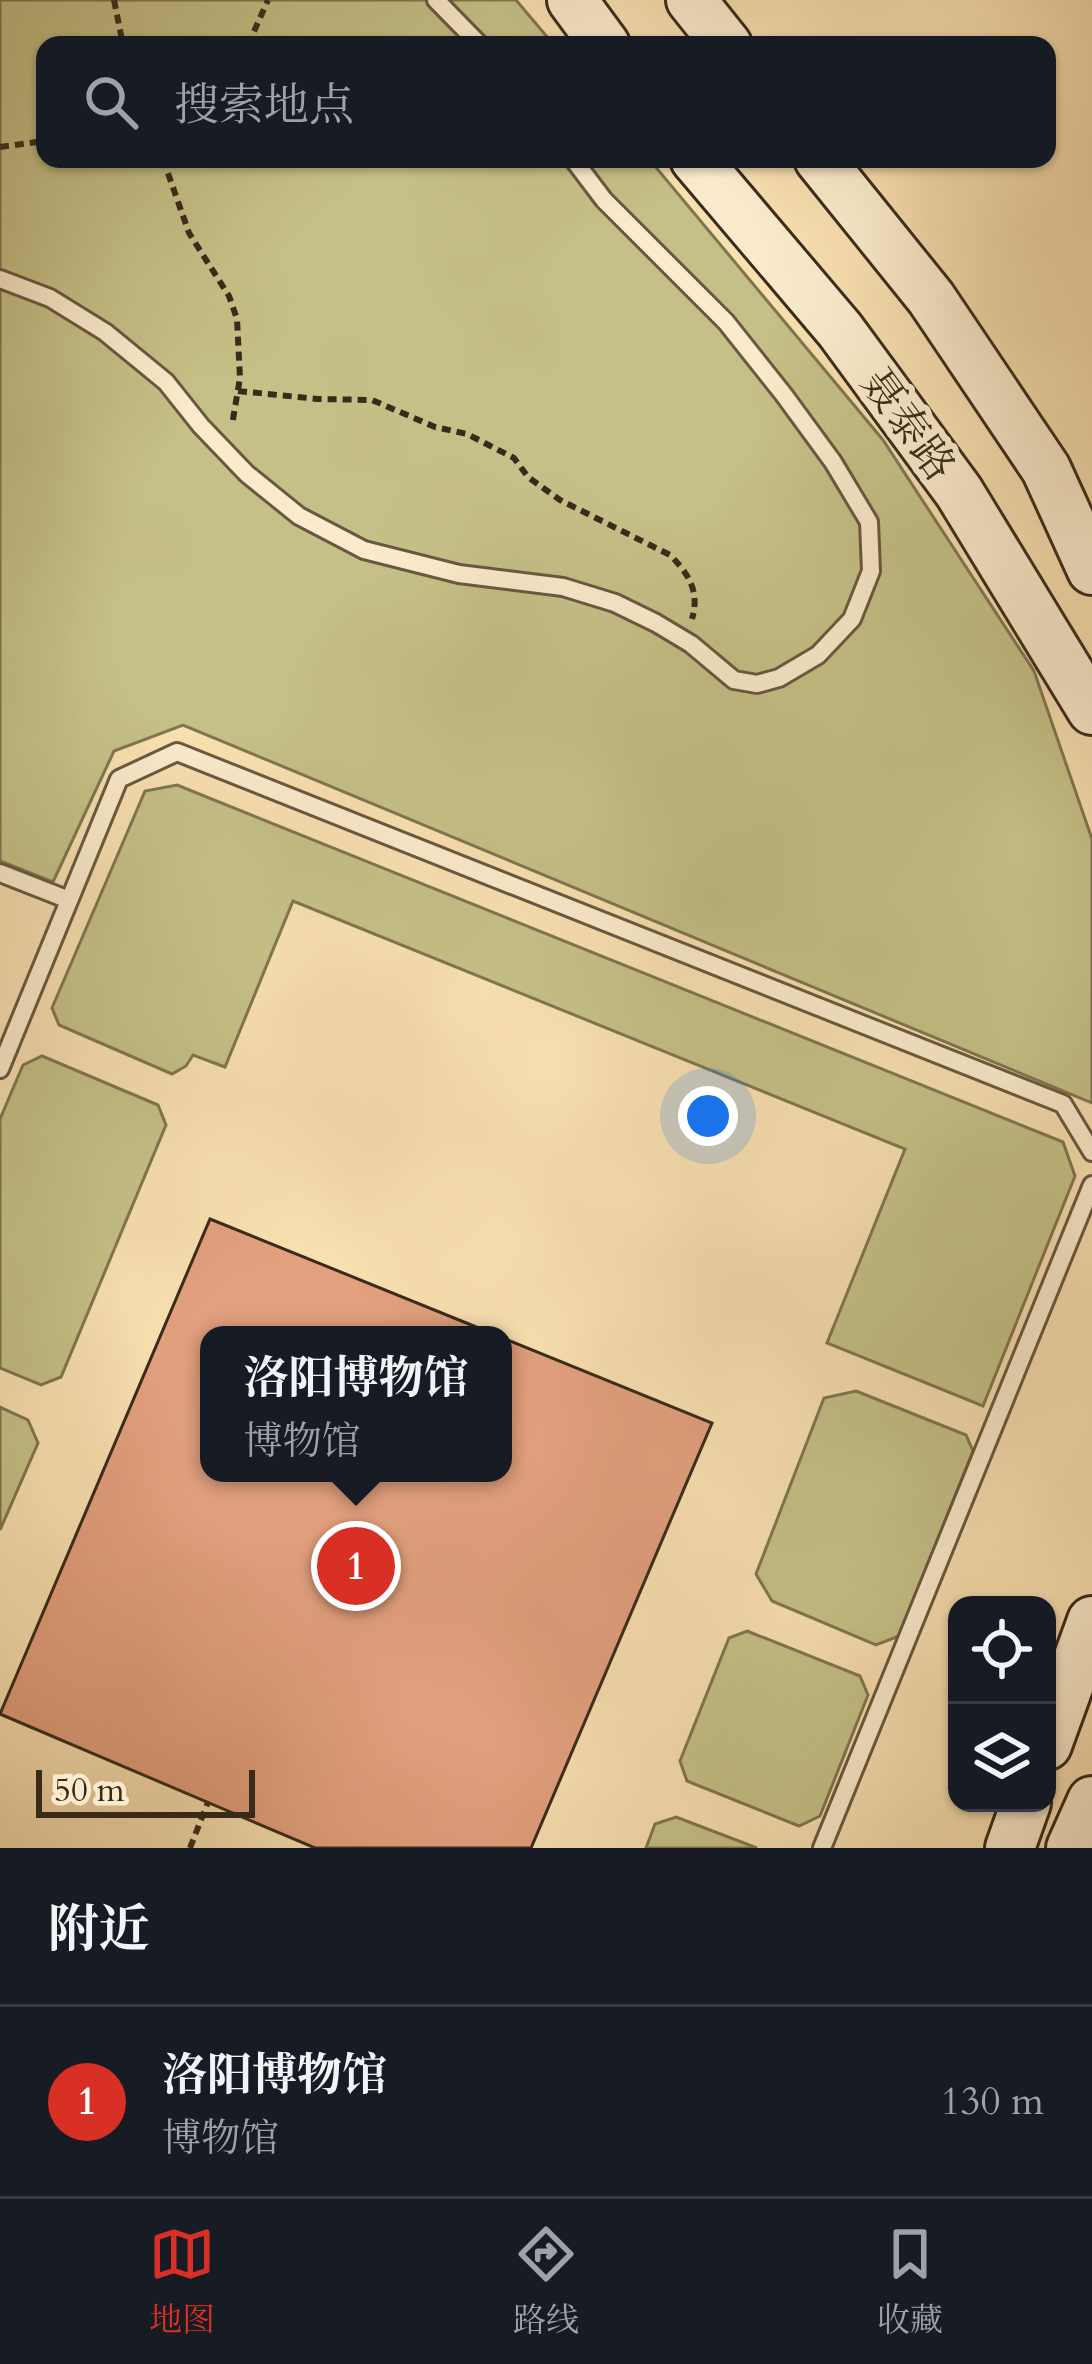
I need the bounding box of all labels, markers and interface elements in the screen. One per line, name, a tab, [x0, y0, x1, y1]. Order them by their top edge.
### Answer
search box	[36, 36, 1056, 168]
icon: search	[78, 69, 144, 135]
text: 搜索地点	[174, 75, 354, 136]
street label: 聂泰路	[848, 357, 968, 493]
your location	[678, 1086, 738, 1146]
popup	[200, 1326, 512, 1482]
text: 洛阳博物馆	[243, 1348, 469, 1409]
text: 博物馆	[243, 1415, 361, 1468]
pin: 1	[317, 1521, 395, 1611]
map controls	[948, 1596, 1056, 1812]
button: locate	[948, 1596, 1056, 1704]
button: layers	[948, 1704, 1056, 1812]
scale bar	[36, 1764, 255, 1817]
text: 50 m	[54, 1768, 125, 1813]
text: 附近	[48, 1895, 150, 1965]
text: 洛阳博物馆	[162, 2045, 387, 2106]
text: 1	[77, 2075, 97, 2128]
text: 130 m	[941, 2075, 1044, 2128]
text: 博物馆	[162, 2112, 279, 2165]
tab: 地图	[149, 2221, 215, 2343]
tab: 路线	[513, 2221, 579, 2343]
tab: 收藏	[877, 2221, 943, 2343]

